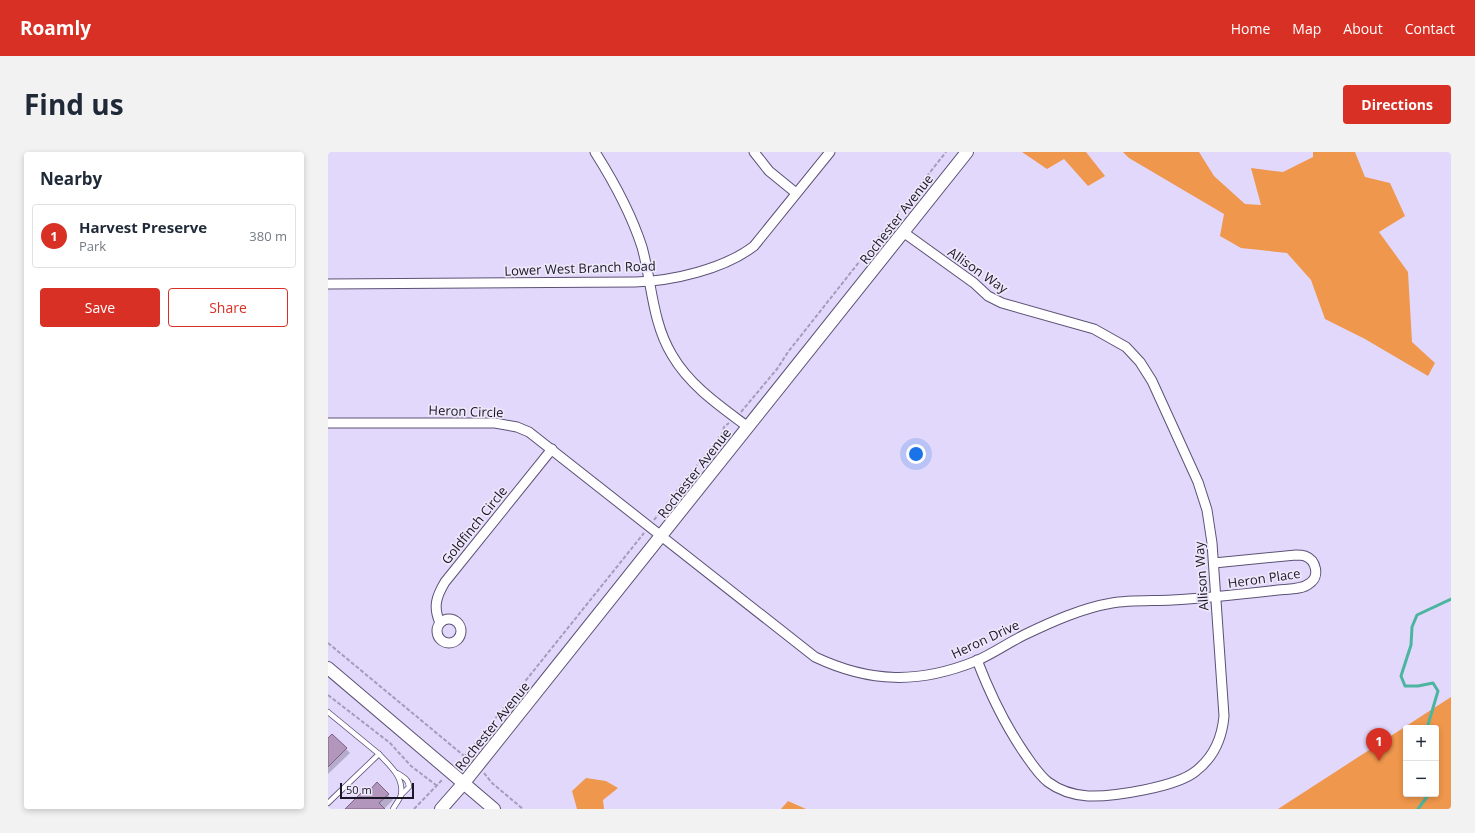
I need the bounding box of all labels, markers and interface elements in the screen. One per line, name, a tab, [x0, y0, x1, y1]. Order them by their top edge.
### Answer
text: Roamly	[20, 15, 91, 41]
text: Home	[1231, 19, 1270, 38]
text: Map	[1292, 19, 1321, 38]
text: About	[1343, 19, 1383, 38]
text: Contact	[1405, 19, 1455, 38]
text: Find us	[24, 85, 124, 123]
button: Directions	[1343, 85, 1451, 124]
text: Nearby	[40, 167, 102, 190]
street label: Rochester Avenue	[855, 170, 937, 268]
text: Harvest Preserve	[79, 217, 207, 237]
text: 1	[50, 227, 58, 245]
text: 380 m	[249, 227, 287, 245]
text: Park	[79, 237, 106, 255]
street label: Allison Way	[945, 243, 1012, 297]
street label: Lower West Branch Road	[504, 256, 656, 280]
button: Save	[40, 288, 160, 327]
button: Share	[168, 288, 288, 327]
street label: Heron Circle	[428, 401, 504, 421]
street label: Rochester Avenue	[653, 424, 735, 522]
your location	[906, 444, 926, 464]
street label: Goldfinch Circle	[437, 482, 511, 568]
street label: Allison Way	[1190, 540, 1212, 611]
street label: Heron Place	[1226, 564, 1302, 592]
street label: Heron Drive	[948, 615, 1022, 663]
street label: Rochester Avenue	[451, 678, 533, 774]
map controls	[1403, 725, 1439, 797]
button: +	[1403, 725, 1439, 761]
pin: 1	[1366, 728, 1392, 761]
button: −	[1403, 761, 1439, 797]
scale bar	[340, 781, 414, 800]
text: 50 m	[346, 782, 372, 797]

